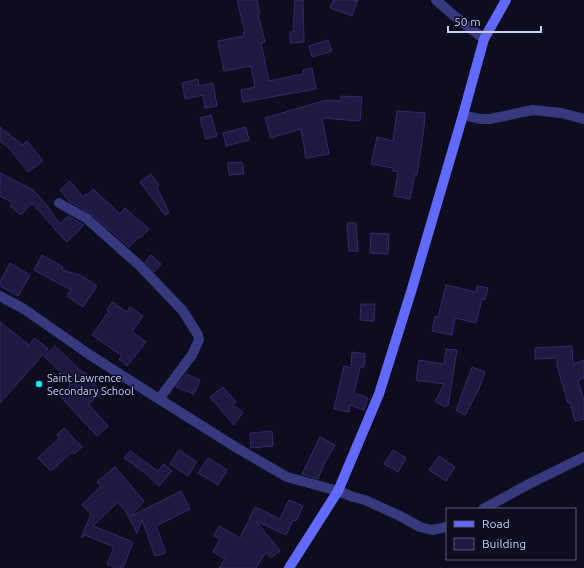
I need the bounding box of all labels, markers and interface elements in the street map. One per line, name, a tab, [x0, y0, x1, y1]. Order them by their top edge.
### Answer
scale bar	[448, 8, 541, 34]
text: 50 m	[454, 15, 481, 28]
place label: Saint Lawrence Secondary School	[47, 372, 134, 397]
marker: Saint Lawrence Secondary School	[34, 379, 44, 389]
legend	[446, 508, 576, 560]
text: Road	[482, 517, 510, 530]
text: Building	[482, 537, 526, 550]

